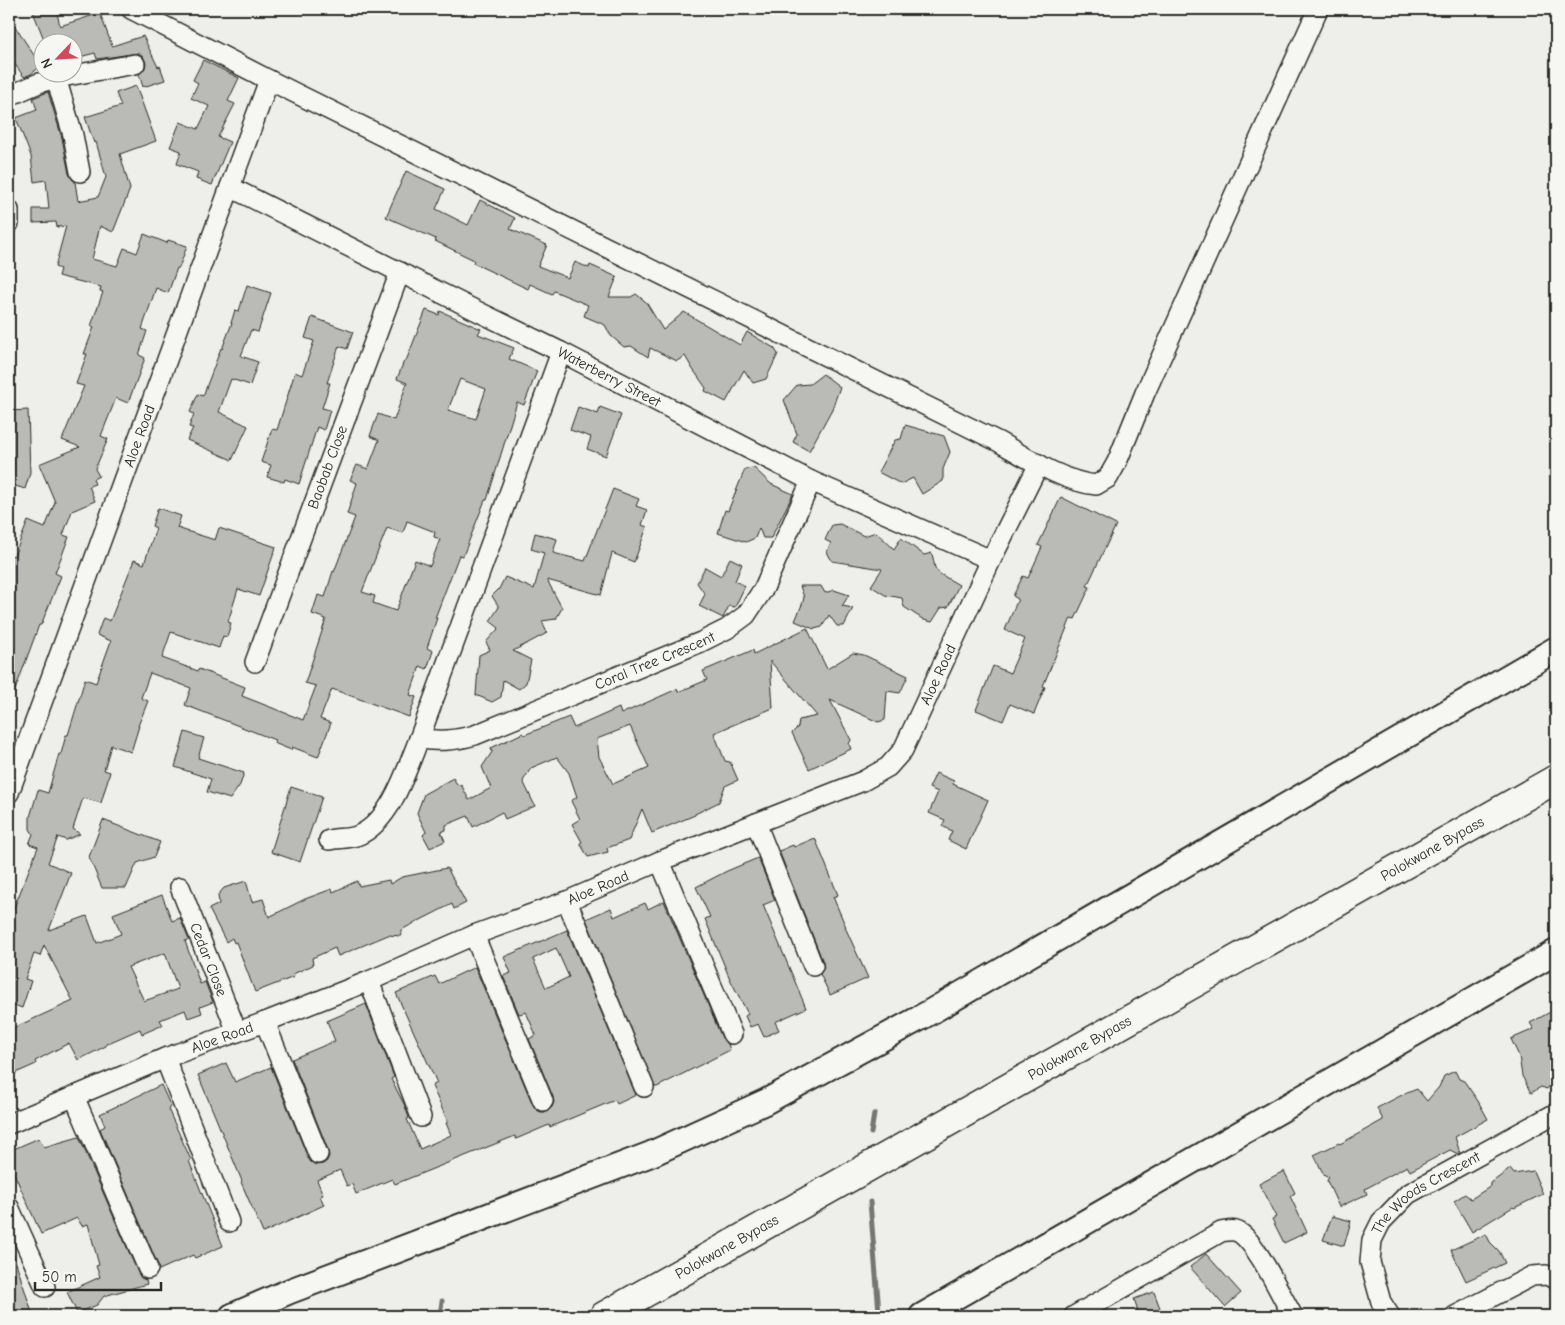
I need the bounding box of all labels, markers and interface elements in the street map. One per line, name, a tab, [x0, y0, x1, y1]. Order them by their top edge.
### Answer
north arrow	[32, 32, 82, 82]
text: N	[37, 56, 56, 71]
street label: Waterberry Street	[554, 343, 664, 411]
street label: Aloe Road	[120, 402, 159, 470]
street label: Baobab Close	[304, 422, 351, 511]
street label: Coral Tree Crescent	[592, 627, 718, 694]
street label: Aloe Road	[916, 641, 960, 708]
street label: Polokwane Bypass	[1377, 812, 1487, 885]
street label: Aloe Road	[565, 867, 631, 909]
street label: Cedar Close	[186, 920, 231, 999]
street label: Polokwane Bypass	[1025, 1011, 1134, 1084]
street label: Aloe Road	[188, 1018, 256, 1057]
street label: The Woods Crescent	[1367, 1147, 1484, 1237]
street label: Polokwane Bypass	[672, 1210, 782, 1283]
scale bar	[35, 1260, 161, 1292]
text: 50 m	[42, 1268, 77, 1286]

